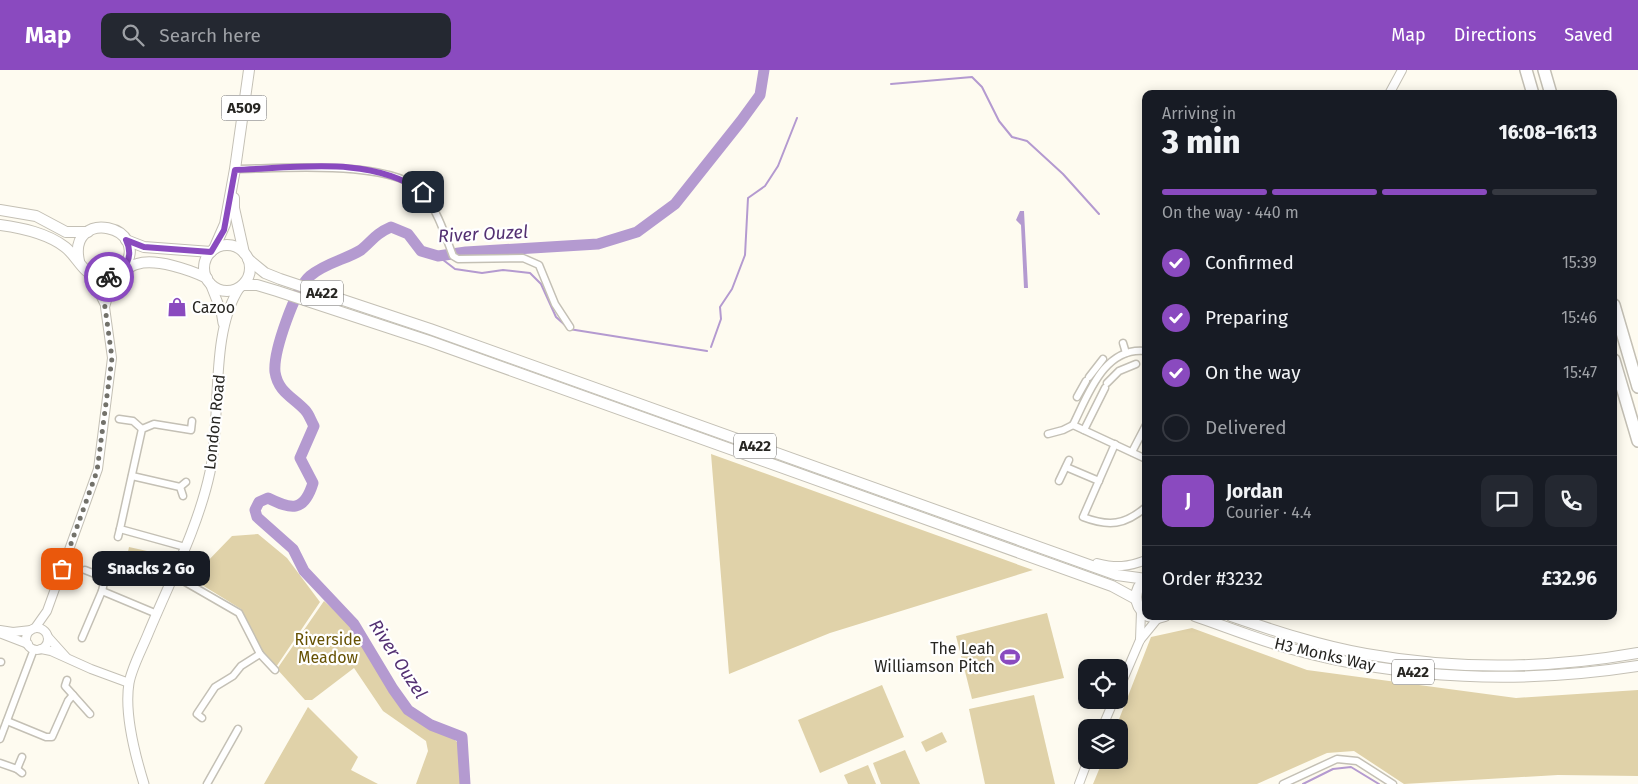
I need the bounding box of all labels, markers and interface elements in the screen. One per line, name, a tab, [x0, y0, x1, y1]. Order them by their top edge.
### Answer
search box	[101, 13, 451, 58]
text: Map	[25, 21, 71, 49]
icon: search	[119, 21, 147, 49]
text: Search here	[159, 24, 261, 47]
text: Map	[1391, 24, 1426, 46]
text: Directions	[1454, 24, 1536, 46]
text: Saved	[1564, 24, 1613, 46]
road number: A509	[222, 96, 266, 120]
text: Arriving in	[1162, 104, 1236, 123]
text: 16:08–16:13	[1499, 121, 1597, 144]
text: 3 min	[1162, 123, 1240, 161]
pin	[402, 171, 444, 213]
icon: home	[409, 178, 437, 206]
text: On the way · 440 m	[1162, 203, 1299, 222]
water label: River Ouzel	[437, 221, 529, 247]
icon: check	[1162, 249, 1190, 277]
text: Confirmed	[1205, 251, 1294, 274]
courier	[84, 252, 134, 302]
text: 15:39	[1562, 253, 1597, 272]
icon: bike	[95, 263, 123, 291]
road number: A422	[301, 280, 343, 306]
shop icon: Cazoo	[166, 296, 188, 318]
place label: Cazoo	[192, 298, 235, 317]
icon: check	[1162, 304, 1190, 332]
text: Preparing	[1205, 306, 1288, 329]
text: 15:46	[1561, 308, 1597, 327]
icon: check	[1162, 359, 1190, 387]
text: On the way	[1205, 361, 1301, 384]
text: 15:47	[1563, 363, 1597, 382]
street label: London Road	[200, 373, 229, 471]
text: Delivered	[1205, 416, 1287, 439]
road number: A422	[734, 434, 776, 458]
button: chat	[1481, 475, 1533, 527]
button: phone	[1545, 475, 1597, 527]
text: Jordan	[1226, 480, 1283, 503]
text: J	[1185, 489, 1191, 512]
text: Courier · 4.4	[1226, 503, 1312, 522]
pin	[41, 548, 83, 590]
callout: Snacks 2 Go	[92, 552, 210, 586]
icon: bag	[48, 555, 76, 583]
text: Snacks 2 Go	[107, 559, 195, 578]
text: Order #3232	[1162, 567, 1263, 590]
text: £32.96	[1542, 567, 1597, 590]
water label: River Ouzel	[364, 615, 432, 703]
park label: Riverside Meadow	[295, 630, 361, 667]
street label: H3 Monks Way	[1272, 634, 1377, 675]
place label: The Leah Williamson Pitch	[874, 639, 995, 676]
sports icon: The Leah Williamson Pitch	[999, 646, 1021, 668]
map controls	[1078, 659, 1128, 769]
button: locate	[1078, 659, 1128, 709]
road number: A422	[1392, 660, 1434, 684]
button: layers	[1078, 719, 1128, 769]

